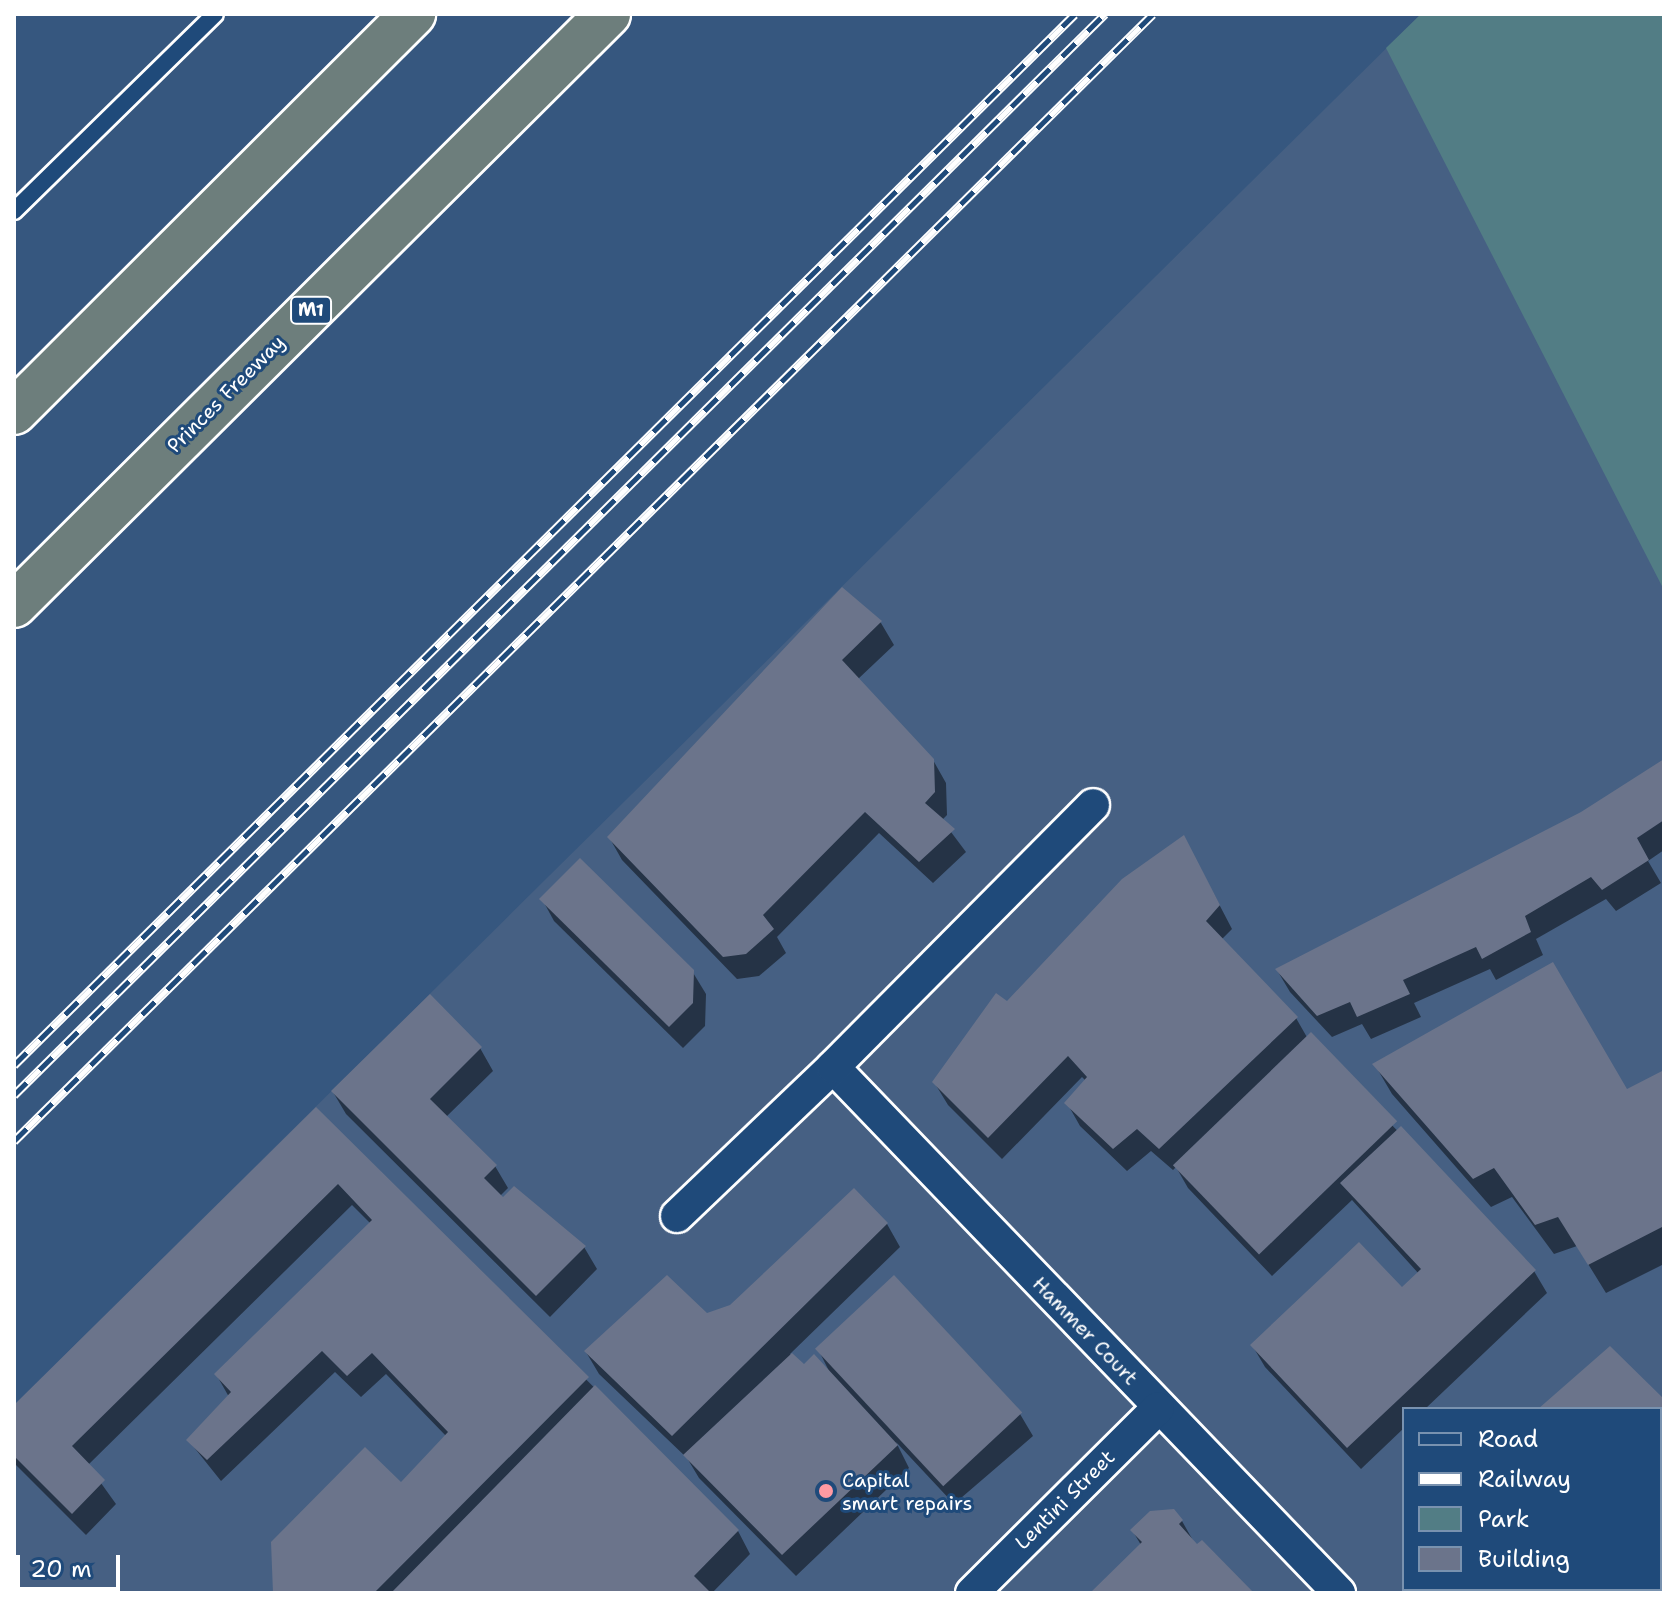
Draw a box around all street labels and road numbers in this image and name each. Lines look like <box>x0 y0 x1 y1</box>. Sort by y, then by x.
road number: M1 <box>289 296 333 324</box>
street label: Princes Freeway <box>162 330 290 458</box>
street label: Hammer Court <box>1027 1272 1143 1390</box>
street label: Lentini Street <box>1010 1445 1120 1555</box>

